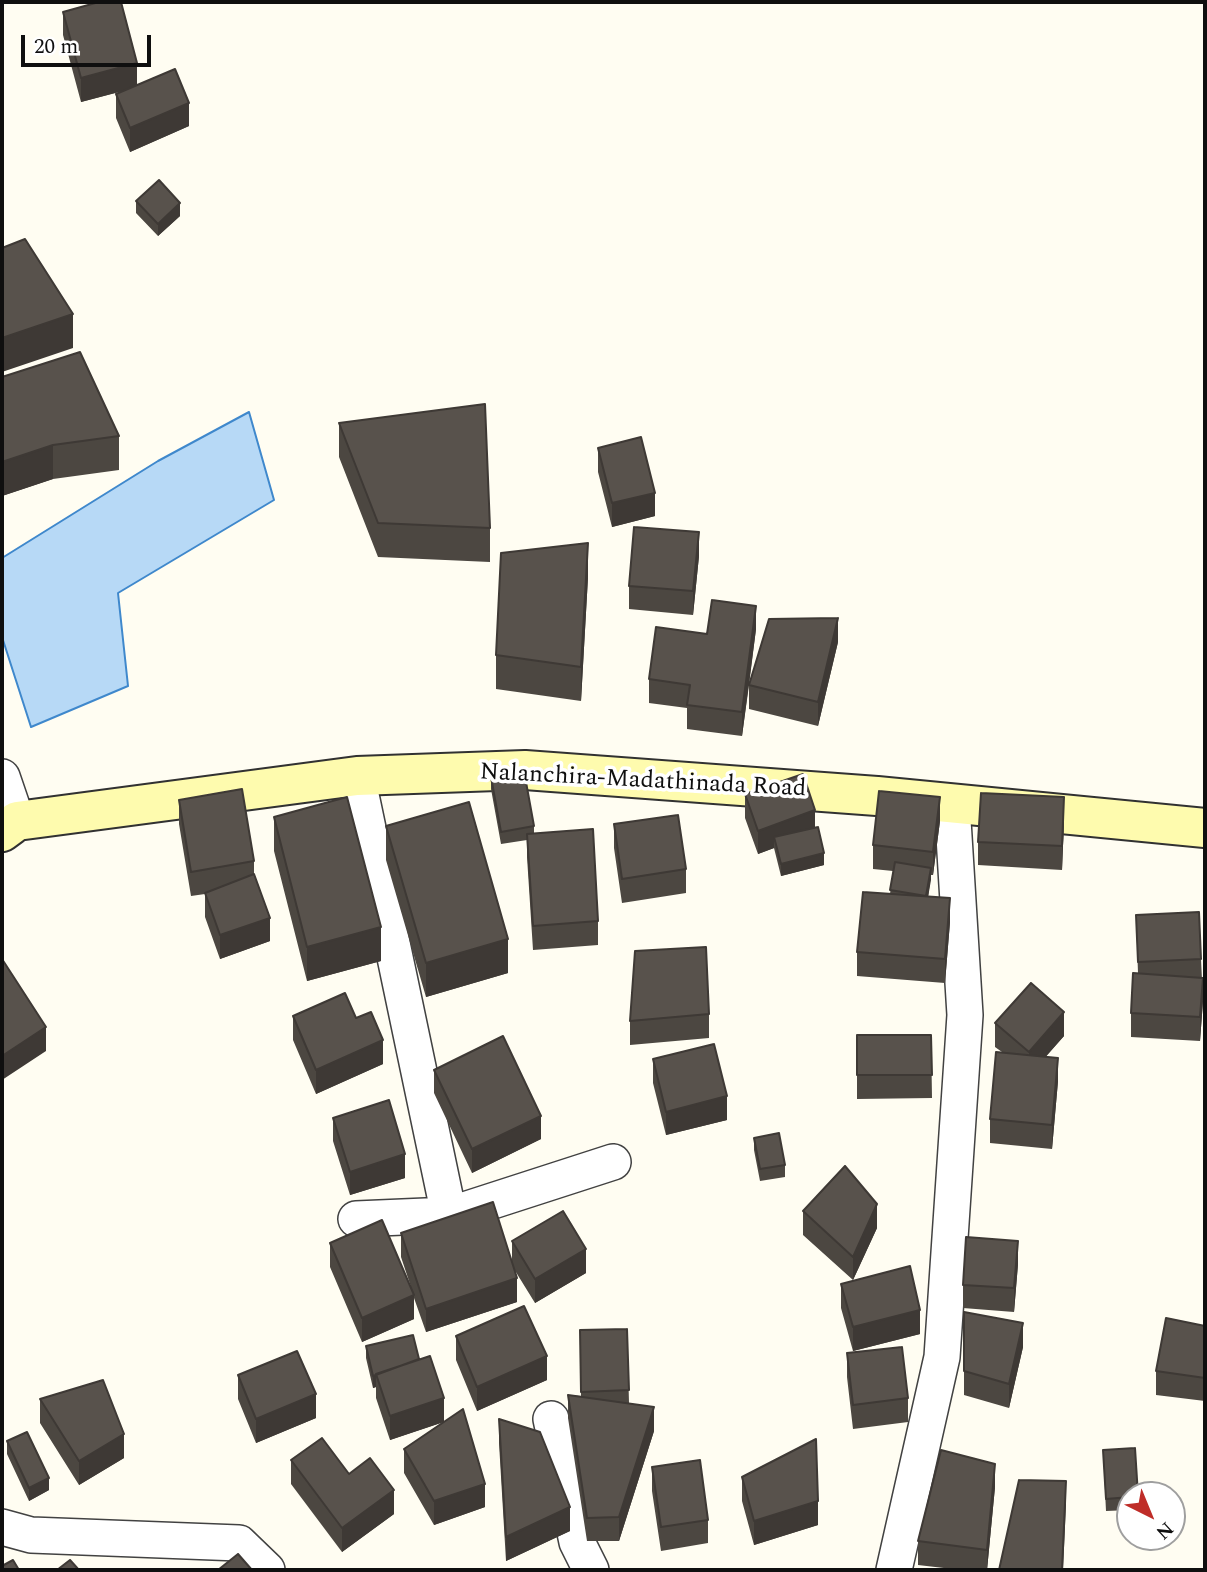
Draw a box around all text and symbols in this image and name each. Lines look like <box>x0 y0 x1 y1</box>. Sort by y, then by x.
scale bar <box>24 21 154 65</box>
text: 20 m <box>34 31 78 63</box>
street label: Nalanchira-Madathinada Road <box>479 759 807 805</box>
north arrow <box>1116 1481 1186 1551</box>
text: N <box>1149 1514 1180 1546</box>

